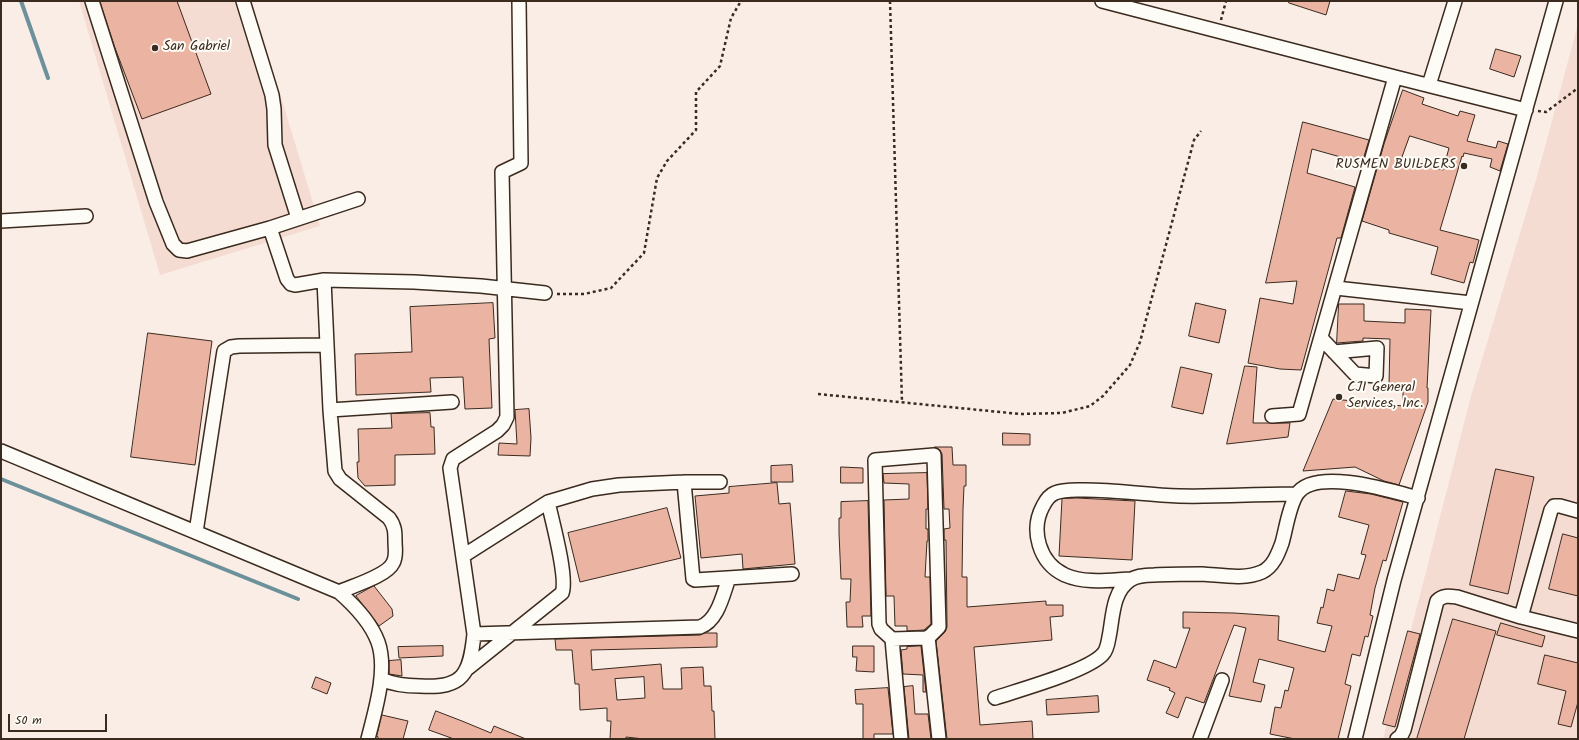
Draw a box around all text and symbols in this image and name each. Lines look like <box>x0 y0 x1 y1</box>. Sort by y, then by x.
place label: San Gabriel <box>163 40 230 56</box>
marker: San Gabriel <box>150 43 160 53</box>
place label: RUSMEN BUILDERS <box>1336 158 1456 174</box>
marker: RUSMEN BUILDERS <box>1459 161 1469 171</box>
place label: CJI General Services, Inc. <box>1347 381 1423 414</box>
marker: CJI General Services, Inc. <box>1334 392 1344 402</box>
scale bar <box>10 706 109 732</box>
text: 50 m <box>15 711 42 730</box>

